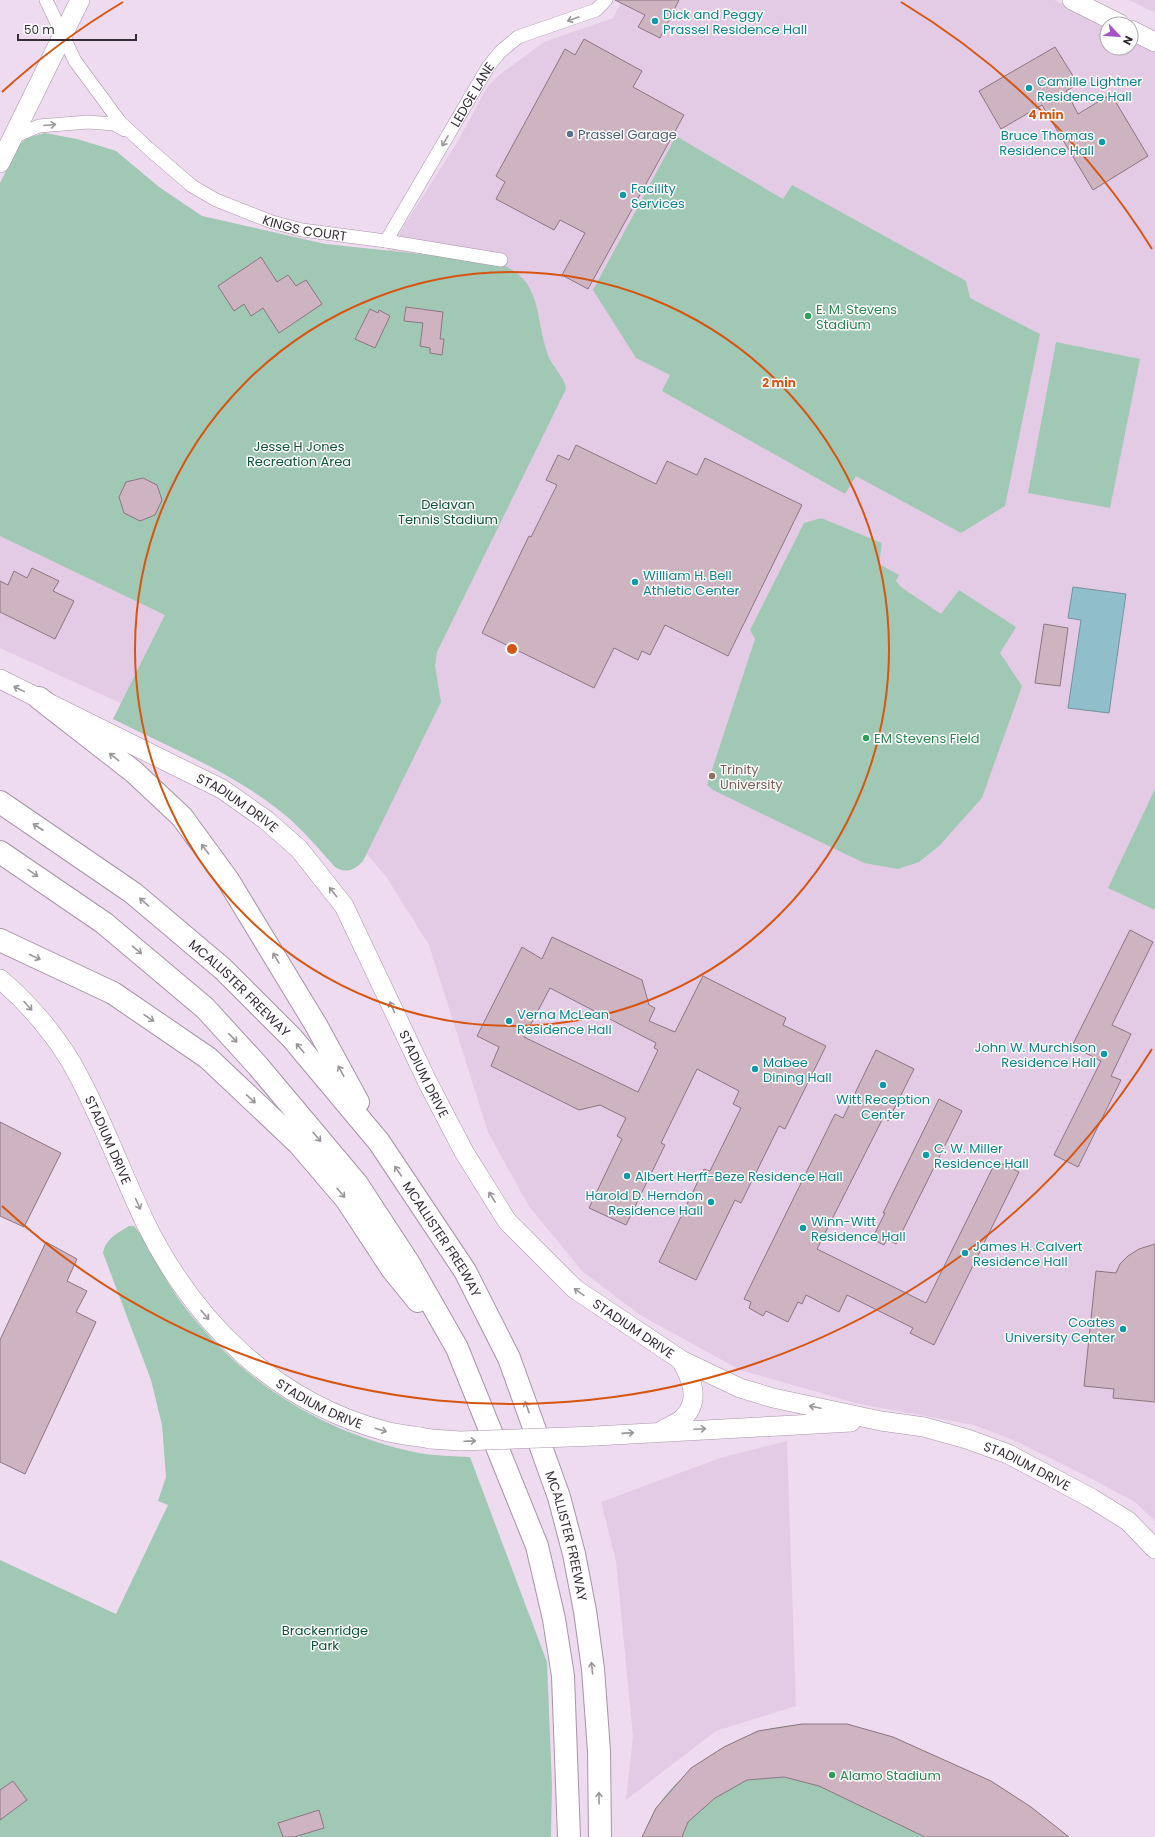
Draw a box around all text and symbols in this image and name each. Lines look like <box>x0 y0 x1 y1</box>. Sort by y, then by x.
place label: Dick and Peggy Prassel Residence Hall <box>663 5 807 39</box>
one-way arrow <box>567 15 579 23</box>
scale bar <box>18 16 136 42</box>
marker: Dick and Peggy Prassel Residence Hall <box>650 16 660 26</box>
north arrow <box>1099 16 1139 56</box>
text: 50 m <box>24 21 55 38</box>
text: N <box>1119 33 1137 48</box>
street label: LEDGE LANE <box>446 58 498 130</box>
place label: Camille Lightner Residence Hall <box>1037 72 1142 106</box>
marker: Camille Lightner Residence Hall <box>1024 83 1034 93</box>
text: 4 min <box>1028 106 1064 123</box>
one-way arrow <box>43 121 56 129</box>
place label: Prassel Garage <box>578 125 677 144</box>
place label: Bruce Thomas Residence Hall <box>999 126 1094 160</box>
marker: Prassel Garage <box>565 129 575 139</box>
one-way arrow <box>440 135 448 147</box>
marker: Bruce Thomas Residence Hall <box>1097 137 1107 147</box>
place label: Facility Services <box>631 179 685 213</box>
marker: Facility Services <box>618 190 628 200</box>
street label: KINGS COURT <box>260 210 348 246</box>
place label: E. M. Stevens Stadium <box>816 300 897 334</box>
marker: E. M. Stevens Stadium <box>803 311 813 321</box>
text: 2 min <box>762 374 796 391</box>
park label: Jesse H Jones Recreation Area <box>247 437 351 471</box>
park label: Delavan Tennis Stadium <box>398 495 498 529</box>
place label: William H. Bell Athletic Center <box>643 566 740 600</box>
marker: William H. Bell Athletic Center <box>630 577 640 587</box>
centre of rings <box>505 642 519 656</box>
one-way arrow <box>14 685 26 692</box>
place label: EM Stevens Field <box>874 729 979 748</box>
marker: EM Stevens Field <box>861 733 871 743</box>
one-way arrow <box>109 752 120 761</box>
place label: Trinity University <box>720 760 783 794</box>
street label: STADIUM DRIVE <box>193 769 282 837</box>
marker: Trinity University <box>707 771 717 781</box>
one-way arrow <box>32 823 43 831</box>
one-way arrow <box>201 844 209 855</box>
one-way arrow <box>27 869 38 877</box>
one-way arrow <box>328 887 337 898</box>
one-way arrow <box>139 897 149 906</box>
street label: MCALLISTER FREEWAY <box>184 935 295 1041</box>
one-way arrow <box>132 946 143 955</box>
one-way arrow <box>271 952 279 964</box>
one-way arrow <box>29 954 41 961</box>
one-way arrow <box>23 1001 32 1011</box>
one-way arrow <box>388 1002 396 1014</box>
place label: Verna McLean Residence Hall <box>517 1005 612 1039</box>
one-way arrow <box>144 1014 155 1022</box>
marker: Verna McLean Residence Hall <box>504 1016 514 1026</box>
street label: STADIUM DRIVE <box>394 1027 453 1121</box>
one-way arrow <box>228 1033 237 1043</box>
place label: John W. Murchison Residence Hall <box>975 1038 1096 1072</box>
one-way arrow <box>295 1042 304 1053</box>
marker: John W. Murchison Residence Hall <box>1099 1049 1109 1059</box>
place label: Mabee Dining Hall <box>763 1053 832 1087</box>
marker: Mabee Dining Hall <box>750 1064 760 1074</box>
one-way arrow <box>336 1065 344 1077</box>
marker: Witt Reception Center <box>878 1080 888 1090</box>
place label: Witt Reception Center <box>836 1090 930 1124</box>
street label: STADIUM DRIVE <box>80 1092 136 1187</box>
one-way arrow <box>246 1094 256 1103</box>
one-way arrow <box>313 1132 322 1142</box>
place label: C. W. Miller Residence Hall <box>934 1139 1029 1173</box>
marker: C. W. Miller Residence Hall <box>921 1150 931 1160</box>
one-way arrow <box>394 1165 402 1177</box>
place label: Albert Herff-Beze Residence Hall <box>635 1167 843 1186</box>
marker: Albert Herff-Beze Residence Hall <box>622 1171 632 1181</box>
street label: MCALLISTER FREEWAY <box>398 1178 486 1301</box>
place label: Harold D. Herndon Residence Hall <box>586 1186 703 1220</box>
one-way arrow <box>336 1187 345 1198</box>
one-way arrow <box>487 1191 495 1203</box>
marker: Harold D. Herndon Residence Hall <box>706 1197 716 1207</box>
one-way arrow <box>134 1198 142 1210</box>
place label: Winn-Witt Residence Hall <box>811 1212 906 1246</box>
marker: Winn-Witt Residence Hall <box>798 1223 808 1233</box>
place label: James H. Calvert Residence Hall <box>973 1237 1083 1271</box>
marker: James H. Calvert Residence Hall <box>960 1248 970 1258</box>
one-way arrow <box>574 1288 585 1296</box>
street label: STADIUM DRIVE <box>589 1294 678 1363</box>
one-way arrow <box>200 1310 209 1320</box>
place label: Coates University Center <box>1005 1313 1115 1347</box>
marker: Coates University Center <box>1118 1324 1128 1334</box>
street label: STADIUM DRIVE <box>272 1374 365 1434</box>
one-way arrow <box>523 1401 530 1414</box>
one-way arrow <box>809 1403 822 1411</box>
one-way arrow <box>693 1425 706 1432</box>
one-way arrow <box>375 1427 388 1434</box>
one-way arrow <box>621 1430 634 1437</box>
one-way arrow <box>463 1437 476 1445</box>
street label: STADIUM DRIVE <box>981 1437 1074 1495</box>
street label: MCALLISTER FREEWAY <box>540 1468 592 1603</box>
park label: Brackenridge Park <box>282 1621 368 1655</box>
one-way arrow <box>589 1662 596 1675</box>
place label: Alamo Stadium <box>840 1766 941 1785</box>
marker: Alamo Stadium <box>827 1770 837 1780</box>
one-way arrow <box>595 1792 603 1805</box>

